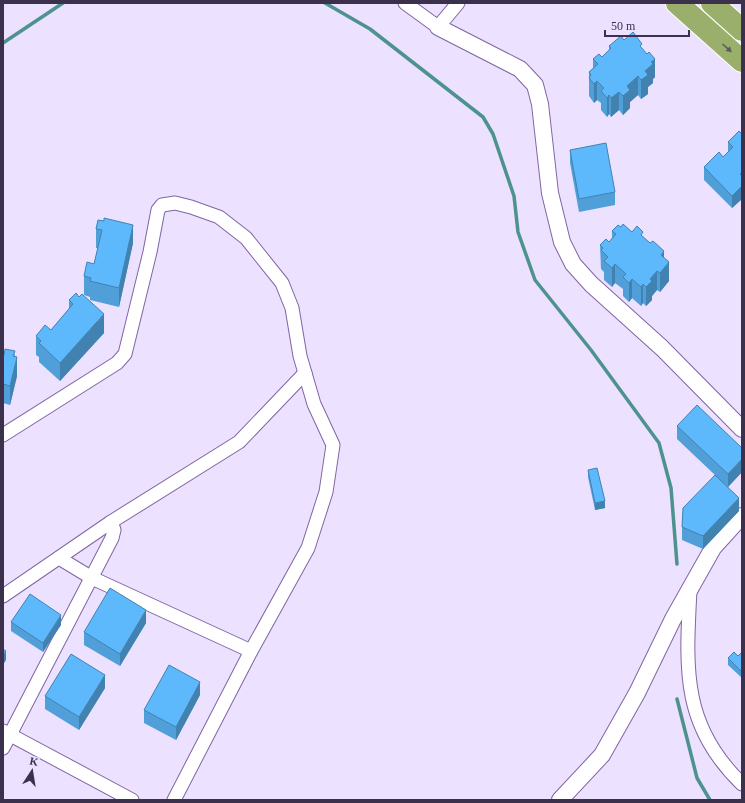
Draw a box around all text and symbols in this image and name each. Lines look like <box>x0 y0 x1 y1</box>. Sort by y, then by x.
scale bar <box>605 12 689 38</box>
text: 50 m <box>611 19 636 33</box>
one-way arrow <box>722 43 732 53</box>
north arrow <box>12 751 52 791</box>
text: K <box>29 754 40 768</box>

